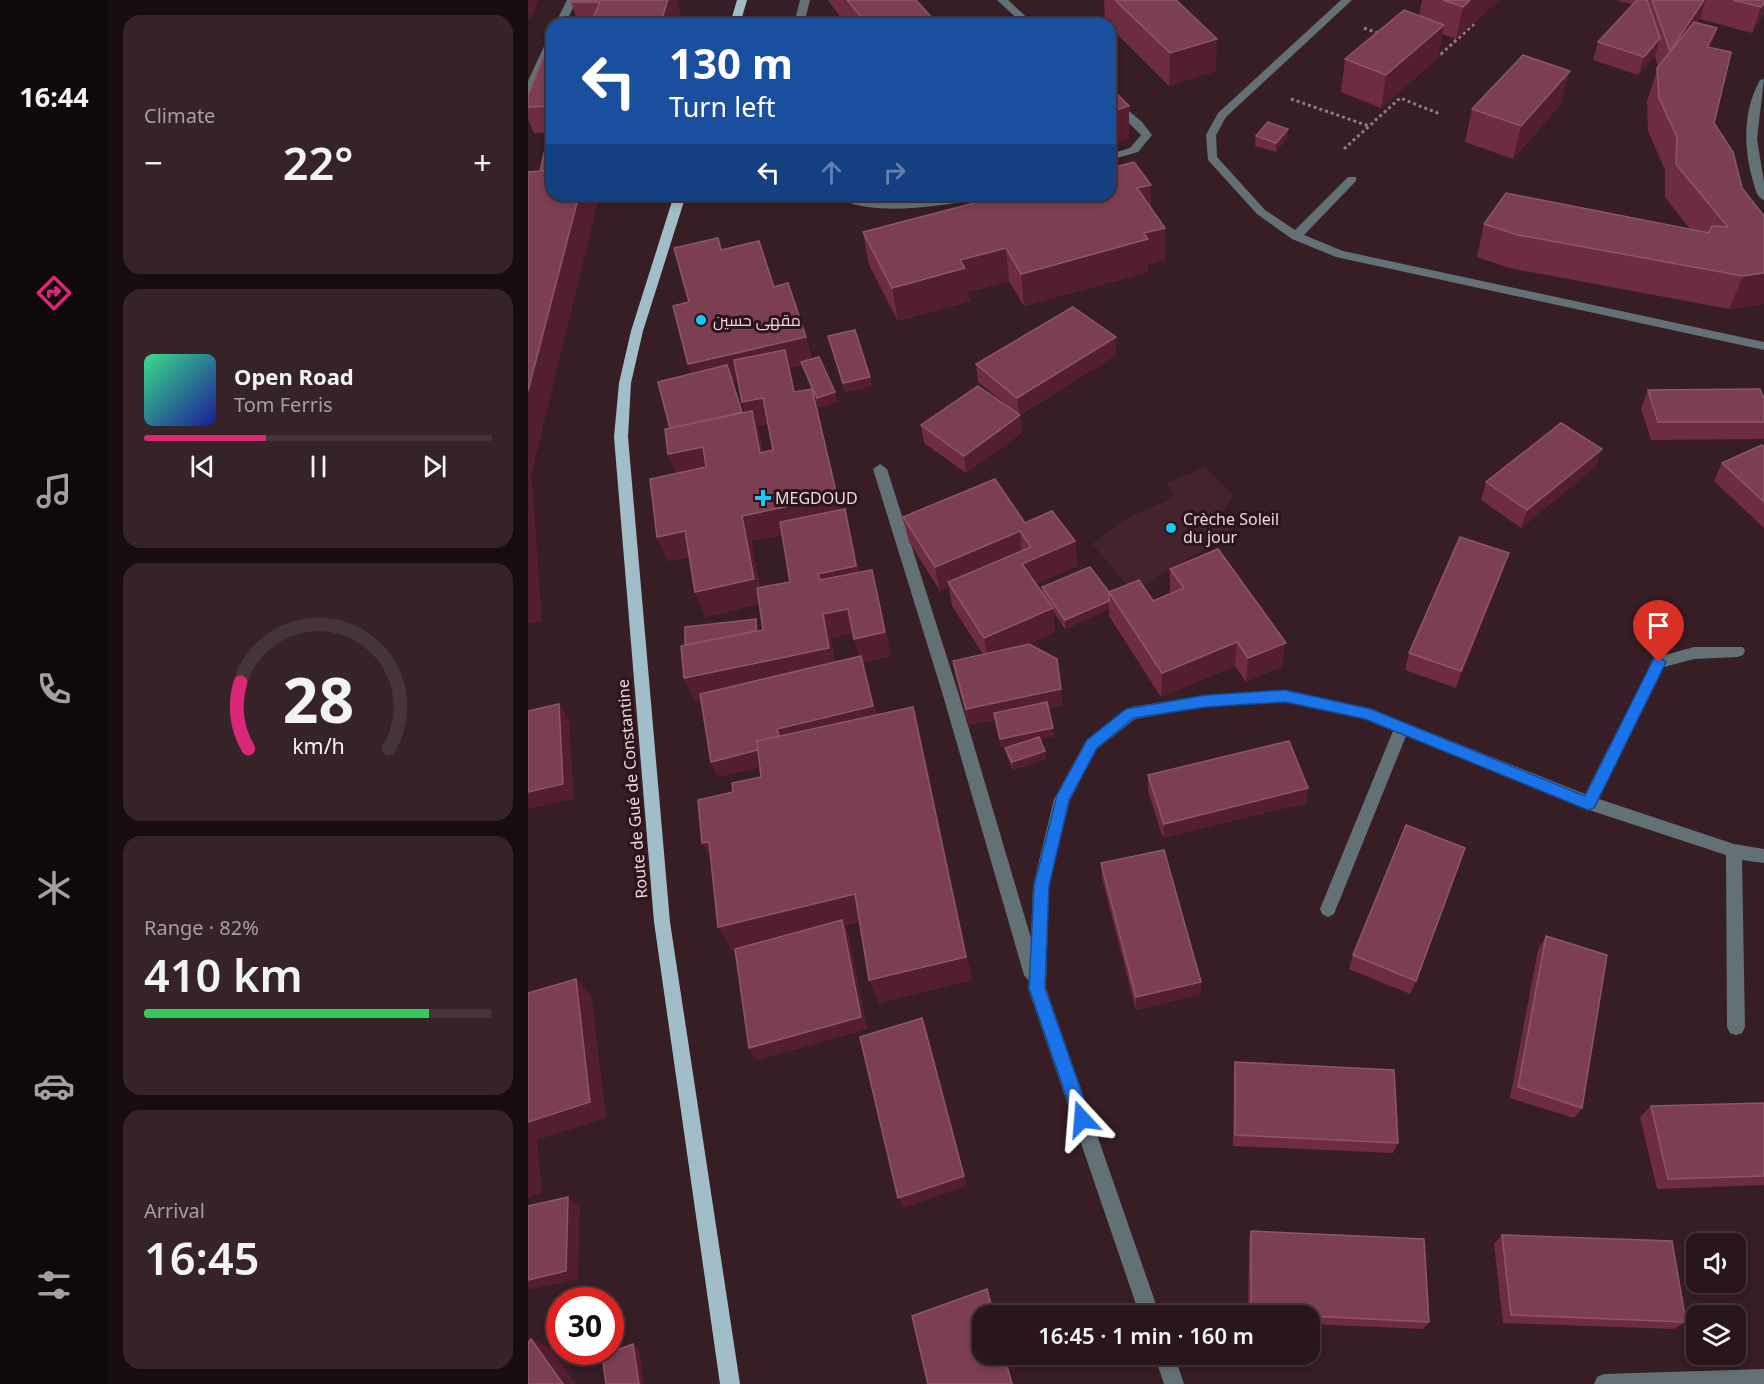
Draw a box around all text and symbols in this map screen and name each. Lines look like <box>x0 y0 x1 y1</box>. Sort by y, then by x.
text: 130 m <box>669 34 793 91</box>
icon: left <box>570 42 648 120</box>
text: 16:44 <box>19 78 89 115</box>
text: Turn left <box>669 88 775 125</box>
text: Climate <box>144 102 215 129</box>
text: 22° <box>283 132 353 193</box>
text: − <box>144 140 163 185</box>
text: + <box>473 140 492 185</box>
icon: left <box>752 156 785 189</box>
icon: ahead <box>815 156 848 189</box>
icon: right <box>878 156 911 189</box>
icon: directions <box>33 272 75 314</box>
place label: مقهى حسين <box>713 309 801 331</box>
marker: مقهى حسين <box>694 313 708 327</box>
text: Open Road <box>234 361 354 391</box>
text: Tom Ferris <box>234 391 333 418</box>
icon: previous <box>186 450 219 483</box>
icon: pause <box>302 450 335 483</box>
icon: next <box>418 450 451 483</box>
icon: music <box>33 470 75 512</box>
place label: MEGDOUD <box>775 487 858 509</box>
marker: MEGDOUD <box>756 491 770 505</box>
place label: Crèche Soleil du jour <box>1183 508 1279 548</box>
marker: Crèche Soleil du jour <box>1164 521 1178 535</box>
pin <box>1633 600 1684 662</box>
icon: arrive <box>1642 609 1675 642</box>
text: 28 <box>282 656 354 741</box>
icon: phone <box>33 668 75 710</box>
street label: Route de Gué de Constantine <box>611 678 653 900</box>
text: km/h <box>292 731 344 760</box>
icon: climate <box>33 867 75 909</box>
text: Range · 82% <box>144 914 259 941</box>
text: 410 km <box>144 944 303 1005</box>
icon: car <box>33 1065 75 1107</box>
position arrow <box>1050 1087 1114 1151</box>
text: Arrival <box>144 1197 205 1224</box>
text: 16:45 <box>144 1227 259 1288</box>
map controls <box>1686 1233 1746 1365</box>
button: sound <box>1686 1233 1746 1293</box>
icon: filters <box>33 1264 75 1306</box>
speed limit sign: 30 <box>546 1287 624 1365</box>
button: layers <box>1686 1305 1746 1365</box>
text: 16:45 · 1 min · 160 m <box>1038 1320 1254 1350</box>

